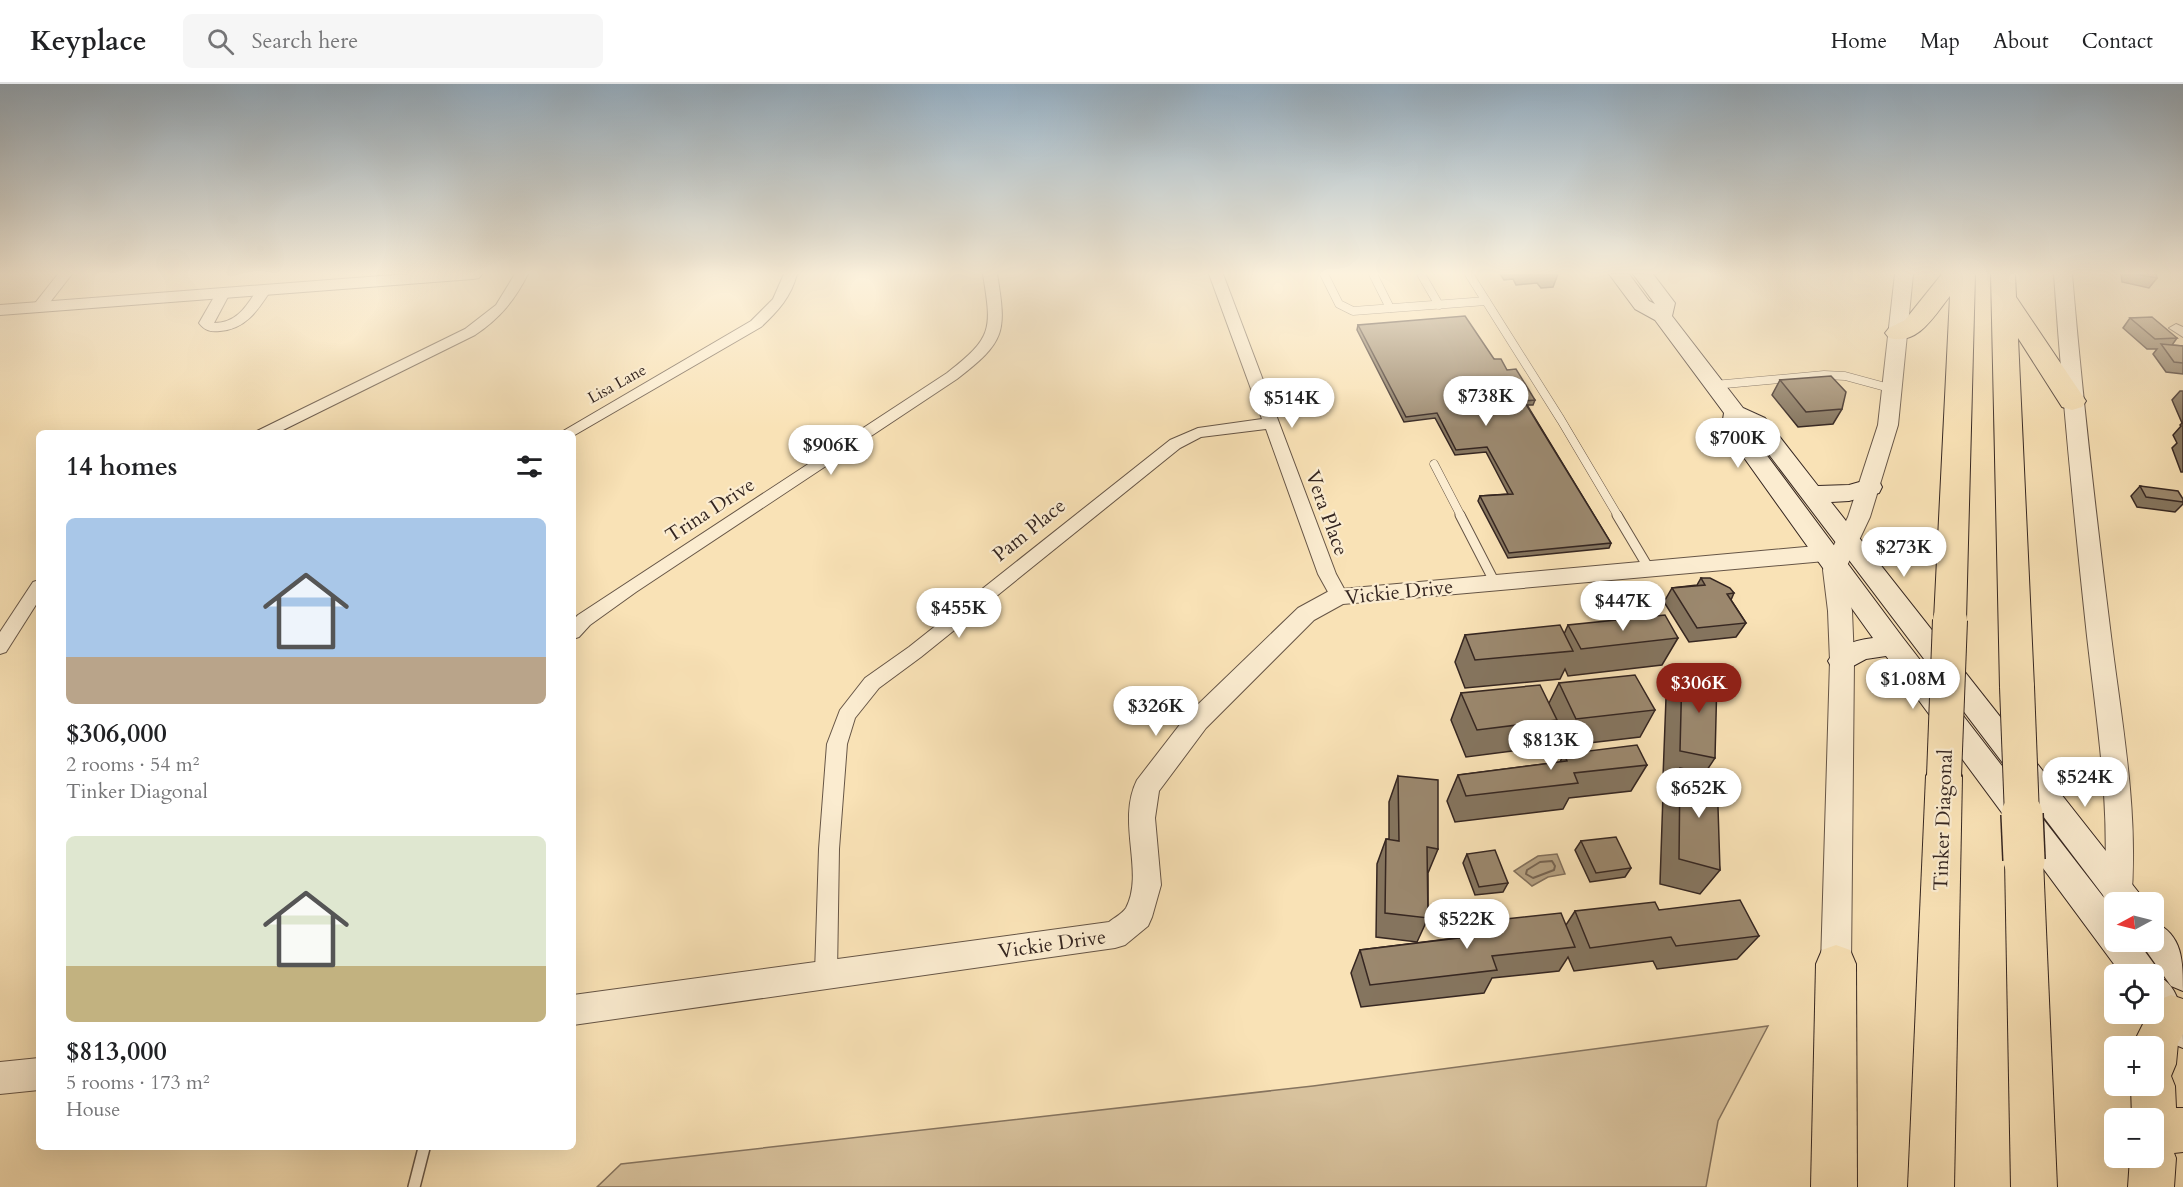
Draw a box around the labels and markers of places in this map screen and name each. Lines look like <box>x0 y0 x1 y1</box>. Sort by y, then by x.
pin: $738K <box>1444 376 1528 427</box>
pin: $514K <box>1250 378 1334 429</box>
pin: $700K <box>1696 418 1780 469</box>
pin: $906K <box>789 425 873 476</box>
pin: $273K <box>1862 527 1946 578</box>
pin: $447K <box>1581 581 1665 632</box>
pin: $455K <box>917 588 1001 639</box>
pin: $1.08M <box>1864 659 1962 710</box>
pin: $306K <box>1657 663 1741 714</box>
pin: $326K <box>1114 686 1198 737</box>
pin: $813K <box>1509 720 1593 771</box>
pin: $524K <box>2043 757 2127 808</box>
pin: $652K <box>1657 768 1741 819</box>
pin: $522K <box>1425 899 1509 950</box>

